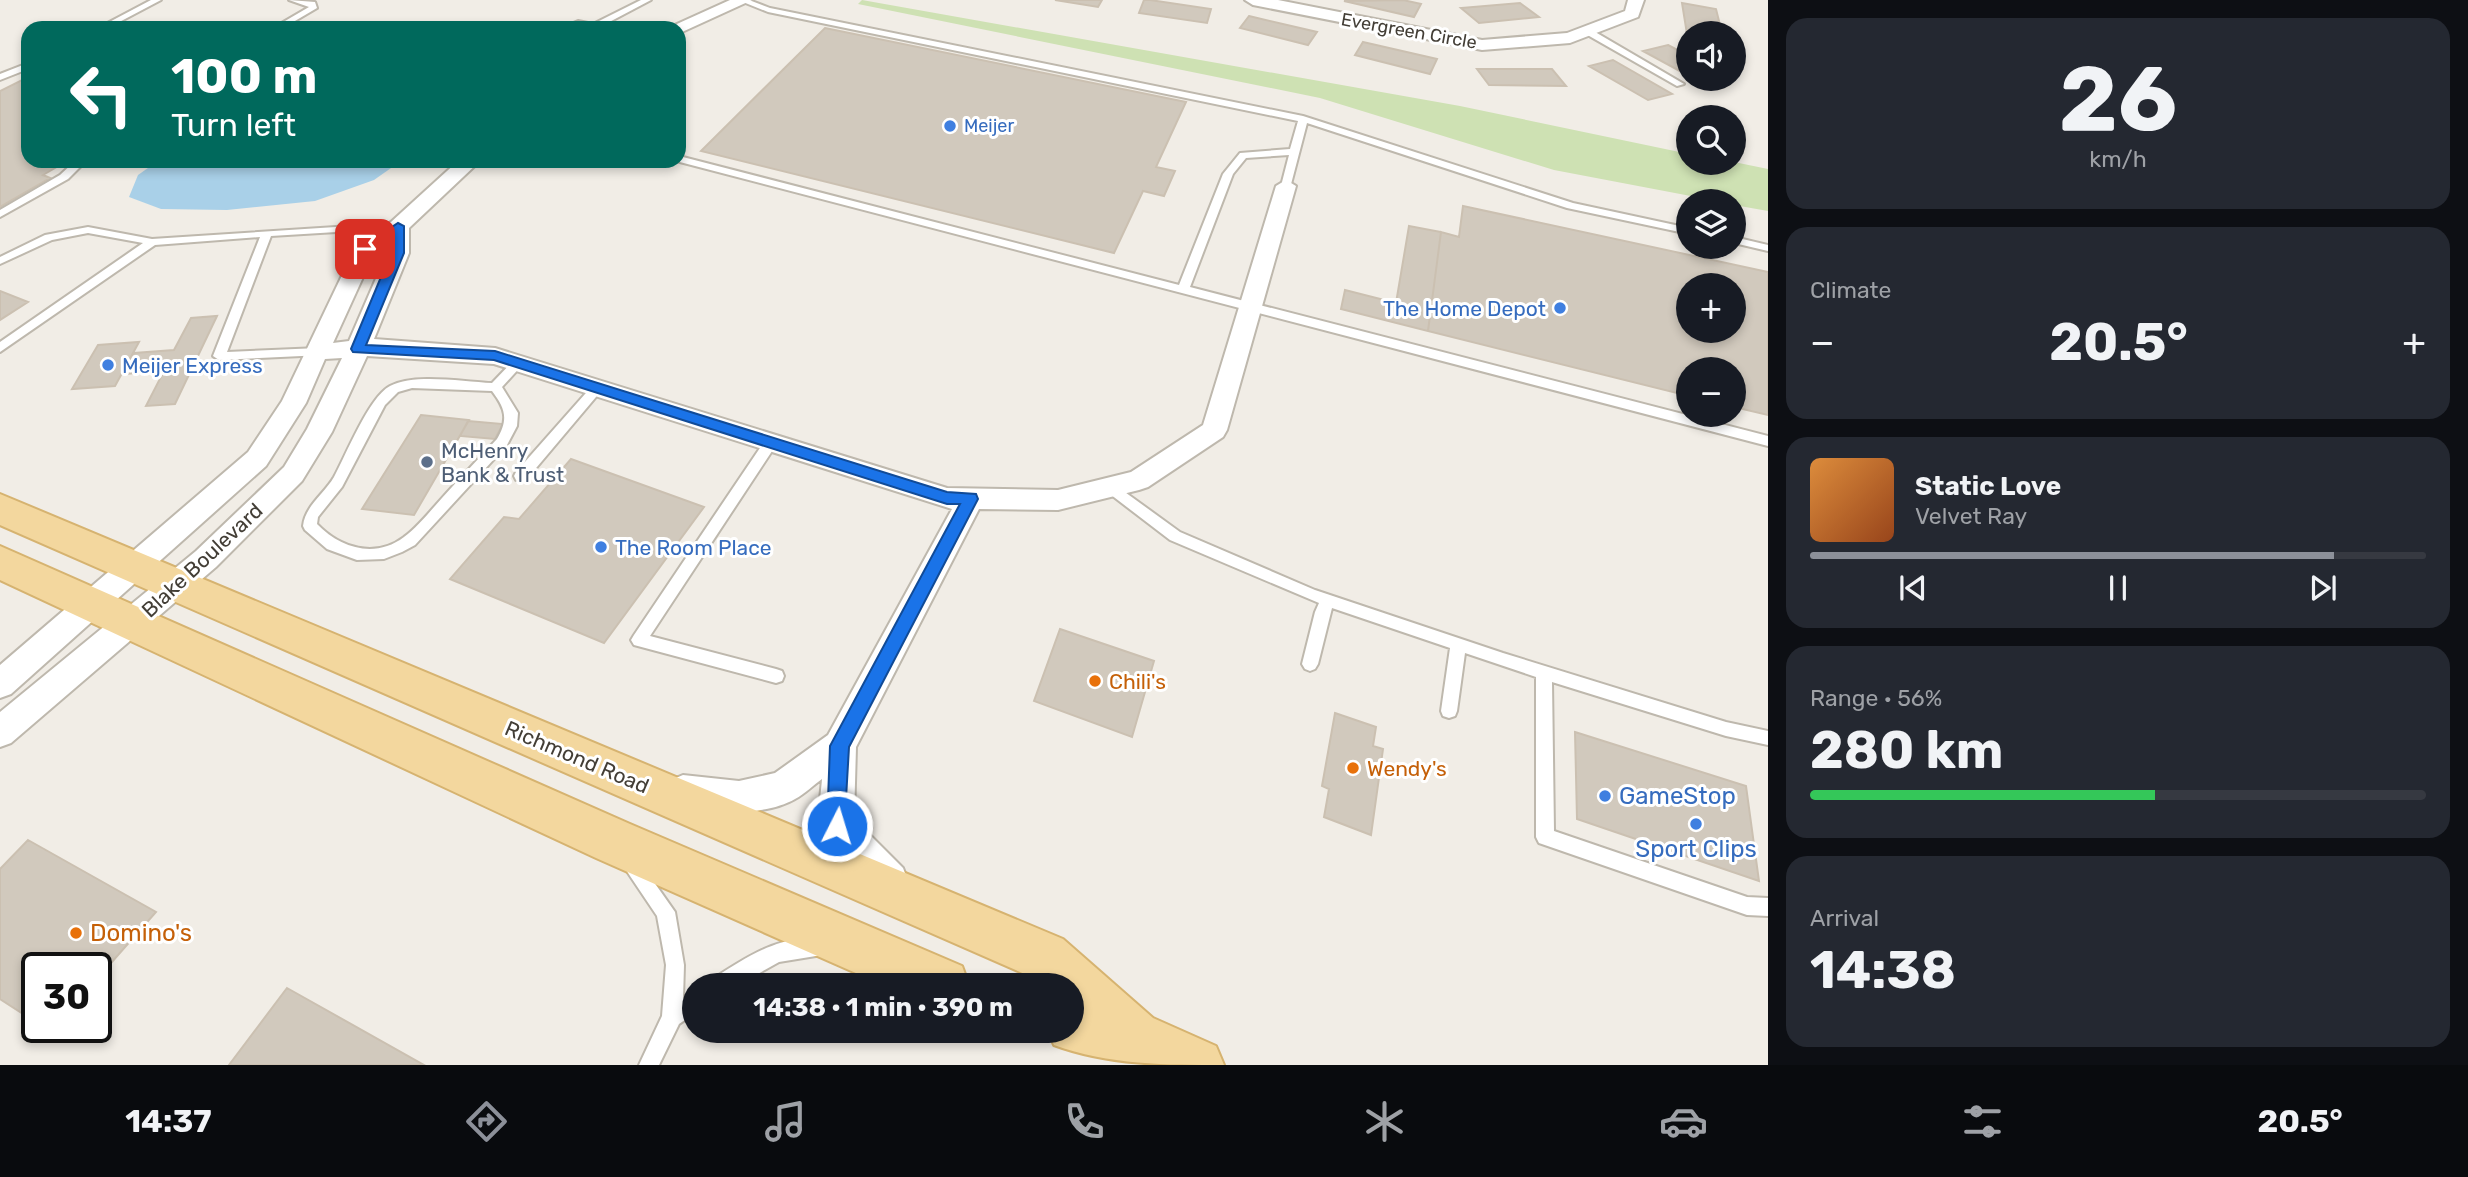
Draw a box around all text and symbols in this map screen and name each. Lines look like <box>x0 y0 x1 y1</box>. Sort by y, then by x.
street label: Evergreen Circle <box>1339 8 1479 54</box>
map controls <box>1676 21 1746 427</box>
button: sound <box>1676 21 1746 91</box>
text: 26 <box>2059 45 2177 153</box>
text: 100 m <box>171 47 317 105</box>
icon: left <box>56 49 147 140</box>
button: search <box>1676 105 1746 175</box>
text: Turn left <box>171 106 296 144</box>
place label: Meijer <box>964 115 1014 137</box>
marker: Meijer <box>942 118 958 134</box>
text: km/h <box>2089 145 2147 173</box>
button: layers <box>1676 189 1746 259</box>
pin <box>335 219 395 279</box>
icon: arrive <box>346 230 384 268</box>
button: + <box>1676 273 1746 343</box>
text: Climate <box>1810 276 1891 304</box>
place label: The Home Depot <box>1383 296 1546 321</box>
marker: The Home Depot <box>1552 300 1568 316</box>
text: 20.5° <box>2049 311 2188 373</box>
text: − <box>1810 319 1835 365</box>
text: + <box>2402 319 2426 365</box>
place label: Meijer Express <box>122 353 263 378</box>
marker: Meijer Express <box>100 357 116 373</box>
button: − <box>1676 357 1746 427</box>
place label: McHenry Bank & Trust <box>441 438 564 487</box>
marker: McHenry Bank & Trust <box>419 454 435 470</box>
text: Static Love <box>1915 471 2061 502</box>
street label: Blake Boulevard <box>136 498 268 622</box>
text: Velvet Ray <box>1915 502 2027 530</box>
place label: The Room Place <box>615 535 772 560</box>
marker: The Room Place <box>593 539 609 555</box>
icon: previous <box>1894 569 1932 607</box>
icon: pause <box>2099 569 2137 607</box>
icon: next <box>2304 569 2342 607</box>
place label: Chili's <box>1109 669 1166 694</box>
marker: Chili's <box>1087 673 1103 689</box>
text: Range · 56% <box>1810 684 1942 712</box>
street label: Richmond Road <box>501 715 653 799</box>
text: 280 km <box>1810 719 2004 781</box>
place label: Wendy's <box>1367 756 1447 781</box>
marker: Wendy's <box>1345 760 1361 776</box>
place label: GameStop <box>1619 782 1736 810</box>
marker: GameStop <box>1597 788 1613 804</box>
position arrow <box>800 789 874 863</box>
marker: Sport Clips <box>1688 816 1704 832</box>
place label: Sport Clips <box>1635 835 1757 863</box>
text: Arrival <box>1810 904 1879 932</box>
place label: Domino's <box>90 919 192 947</box>
marker: Domino's <box>68 925 84 941</box>
text: 14:38 <box>1810 939 1956 1001</box>
speed limit sign: 30 <box>21 952 112 1043</box>
text: 14:38 · 1 min · 390 m <box>753 992 1013 1023</box>
icon: directions <box>462 1097 511 1146</box>
icon: music <box>761 1097 810 1146</box>
icon: phone <box>1060 1097 1109 1146</box>
icon: climate <box>1360 1097 1409 1146</box>
icon: car <box>1659 1097 1708 1146</box>
icon: filters <box>1958 1097 2007 1146</box>
text: 14:37 <box>125 1102 212 1140</box>
text: 20.5° <box>2258 1102 2343 1140</box>

